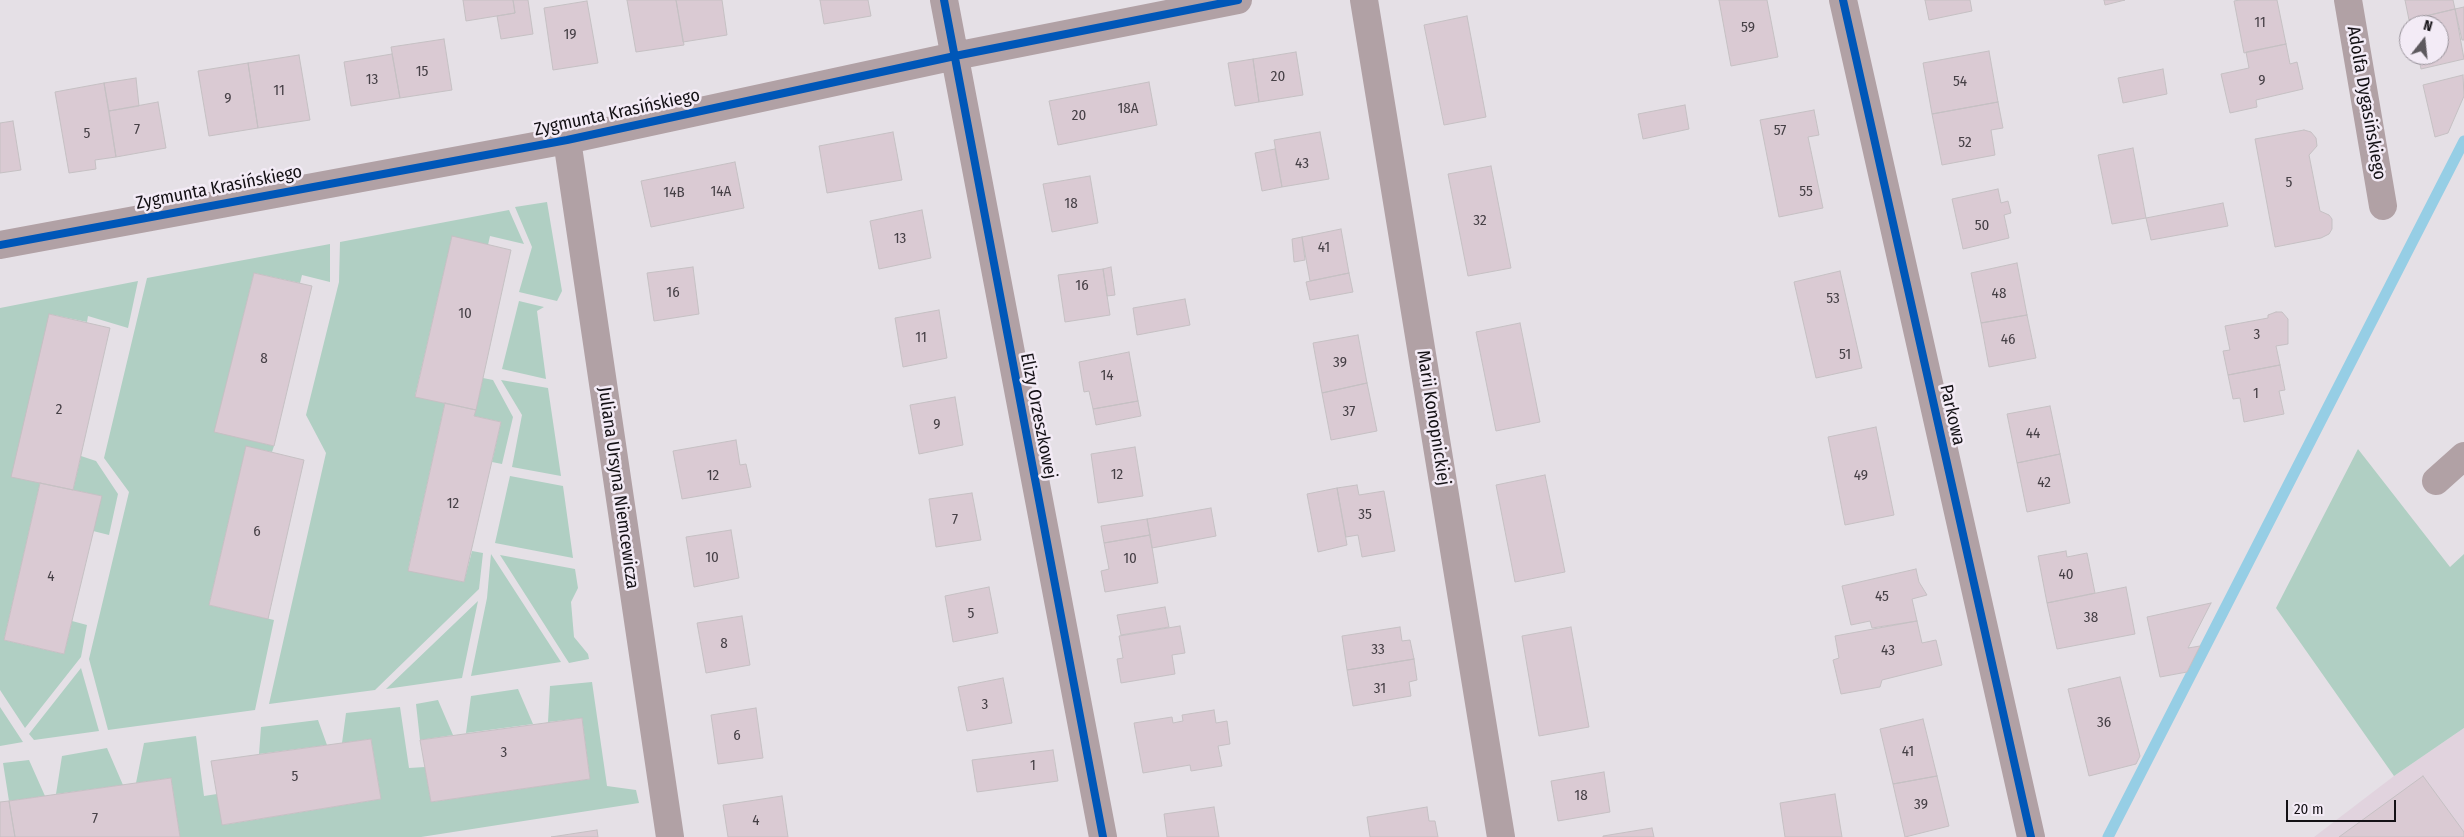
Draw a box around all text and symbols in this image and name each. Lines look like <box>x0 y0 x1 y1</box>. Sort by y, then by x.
house number: 11 <box>2254 14 2266 32</box>
north arrow <box>2399 15 2449 65</box>
text: N <box>2422 17 2434 35</box>
house number: 59 <box>1741 19 1755 37</box>
street label: Adolfa Dygasińskiego <box>2342 24 2390 182</box>
house number: 19 <box>563 26 577 44</box>
house number: 15 <box>416 63 428 81</box>
house number: 20 <box>1271 68 1285 86</box>
house number: 13 <box>366 71 378 89</box>
house number: 9 <box>2258 72 2266 90</box>
house number: 54 <box>1953 73 1967 91</box>
house number: 11 <box>273 82 285 100</box>
street label: Zygmunta Krasińskiego <box>532 85 702 141</box>
house number: 9 <box>224 90 232 108</box>
house number: 18A <box>1117 100 1139 118</box>
house number: 20 <box>1072 107 1086 125</box>
house number: 7 <box>134 121 140 139</box>
house number: 57 <box>1774 122 1786 140</box>
house number: 5 <box>84 125 90 143</box>
house number: 52 <box>1958 134 1972 152</box>
house number: 43 <box>1295 155 1309 173</box>
street label: Zygmunta Krasińskiego <box>134 161 304 215</box>
house number: 5 <box>2286 174 2292 192</box>
house number: 14A <box>711 183 731 201</box>
house number: 55 <box>1799 183 1813 201</box>
house number: 14B <box>663 184 685 202</box>
house number: 18 <box>1064 195 1078 213</box>
house number: 32 <box>1473 212 1487 230</box>
house number: 50 <box>1975 217 1989 235</box>
house number: 13 <box>894 230 906 248</box>
house number: 41 <box>1318 239 1330 257</box>
house number: 16 <box>1075 277 1089 295</box>
house number: 16 <box>666 284 680 302</box>
house number: 48 <box>1992 285 2006 303</box>
house number: 53 <box>1826 290 1840 308</box>
house number: 10 <box>458 305 472 323</box>
house number: 3 <box>2254 326 2260 344</box>
house number: 11 <box>915 329 927 347</box>
house number: 46 <box>2001 331 2015 349</box>
house number: 51 <box>1839 346 1851 364</box>
street label: Marii Konopnickiej <box>1412 349 1454 487</box>
house number: 8 <box>260 350 268 368</box>
street label: Elizy Orzeszkowej <box>1015 351 1061 481</box>
house number: 39 <box>1333 354 1347 372</box>
house number: 14 <box>1100 367 1114 385</box>
street label: Parkowa <box>1935 383 1969 447</box>
house number: 1 <box>2253 385 2259 403</box>
street label: Juliana Ursyna Niemcewicza <box>593 386 643 590</box>
house number: 2 <box>56 401 62 419</box>
house number: 37 <box>1343 403 1355 421</box>
house number: 9 <box>933 416 941 434</box>
house number: 44 <box>2026 425 2040 443</box>
house number: 12 <box>1111 466 1123 484</box>
house number: 12 <box>707 467 719 485</box>
house number: 49 <box>1854 467 1868 485</box>
house number: 42 <box>2037 474 2051 492</box>
house number: 12 <box>447 495 459 513</box>
house number: 35 <box>1358 506 1372 524</box>
house number: 7 <box>952 511 958 529</box>
house number: 6 <box>253 523 261 541</box>
house number: 10 <box>705 549 719 567</box>
house number: 10 <box>1123 550 1137 568</box>
house number: 40 <box>2058 566 2074 584</box>
house number: 4 <box>47 568 55 586</box>
house number: 45 <box>1875 588 1889 606</box>
house number: 5 <box>968 605 974 623</box>
house number: 38 <box>2084 609 2098 627</box>
house number: 8 <box>720 635 728 653</box>
house number: 33 <box>1371 641 1385 659</box>
house number: 43 <box>1881 642 1895 660</box>
house number: 31 <box>1374 680 1386 698</box>
house number: 3 <box>982 696 988 714</box>
house number: 36 <box>2097 714 2111 732</box>
house number: 6 <box>733 727 741 745</box>
house number: 41 <box>1902 743 1914 761</box>
house number: 3 <box>501 744 507 762</box>
house number: 1 <box>1030 757 1036 775</box>
house number: 5 <box>292 768 298 786</box>
house number: 18 <box>1574 787 1588 805</box>
scale bar <box>2289 790 2399 822</box>
house number: 39 <box>1914 796 1928 814</box>
text: 20 m <box>2294 800 2324 818</box>
house number: 7 <box>92 810 98 828</box>
house number: 4 <box>752 812 760 830</box>

